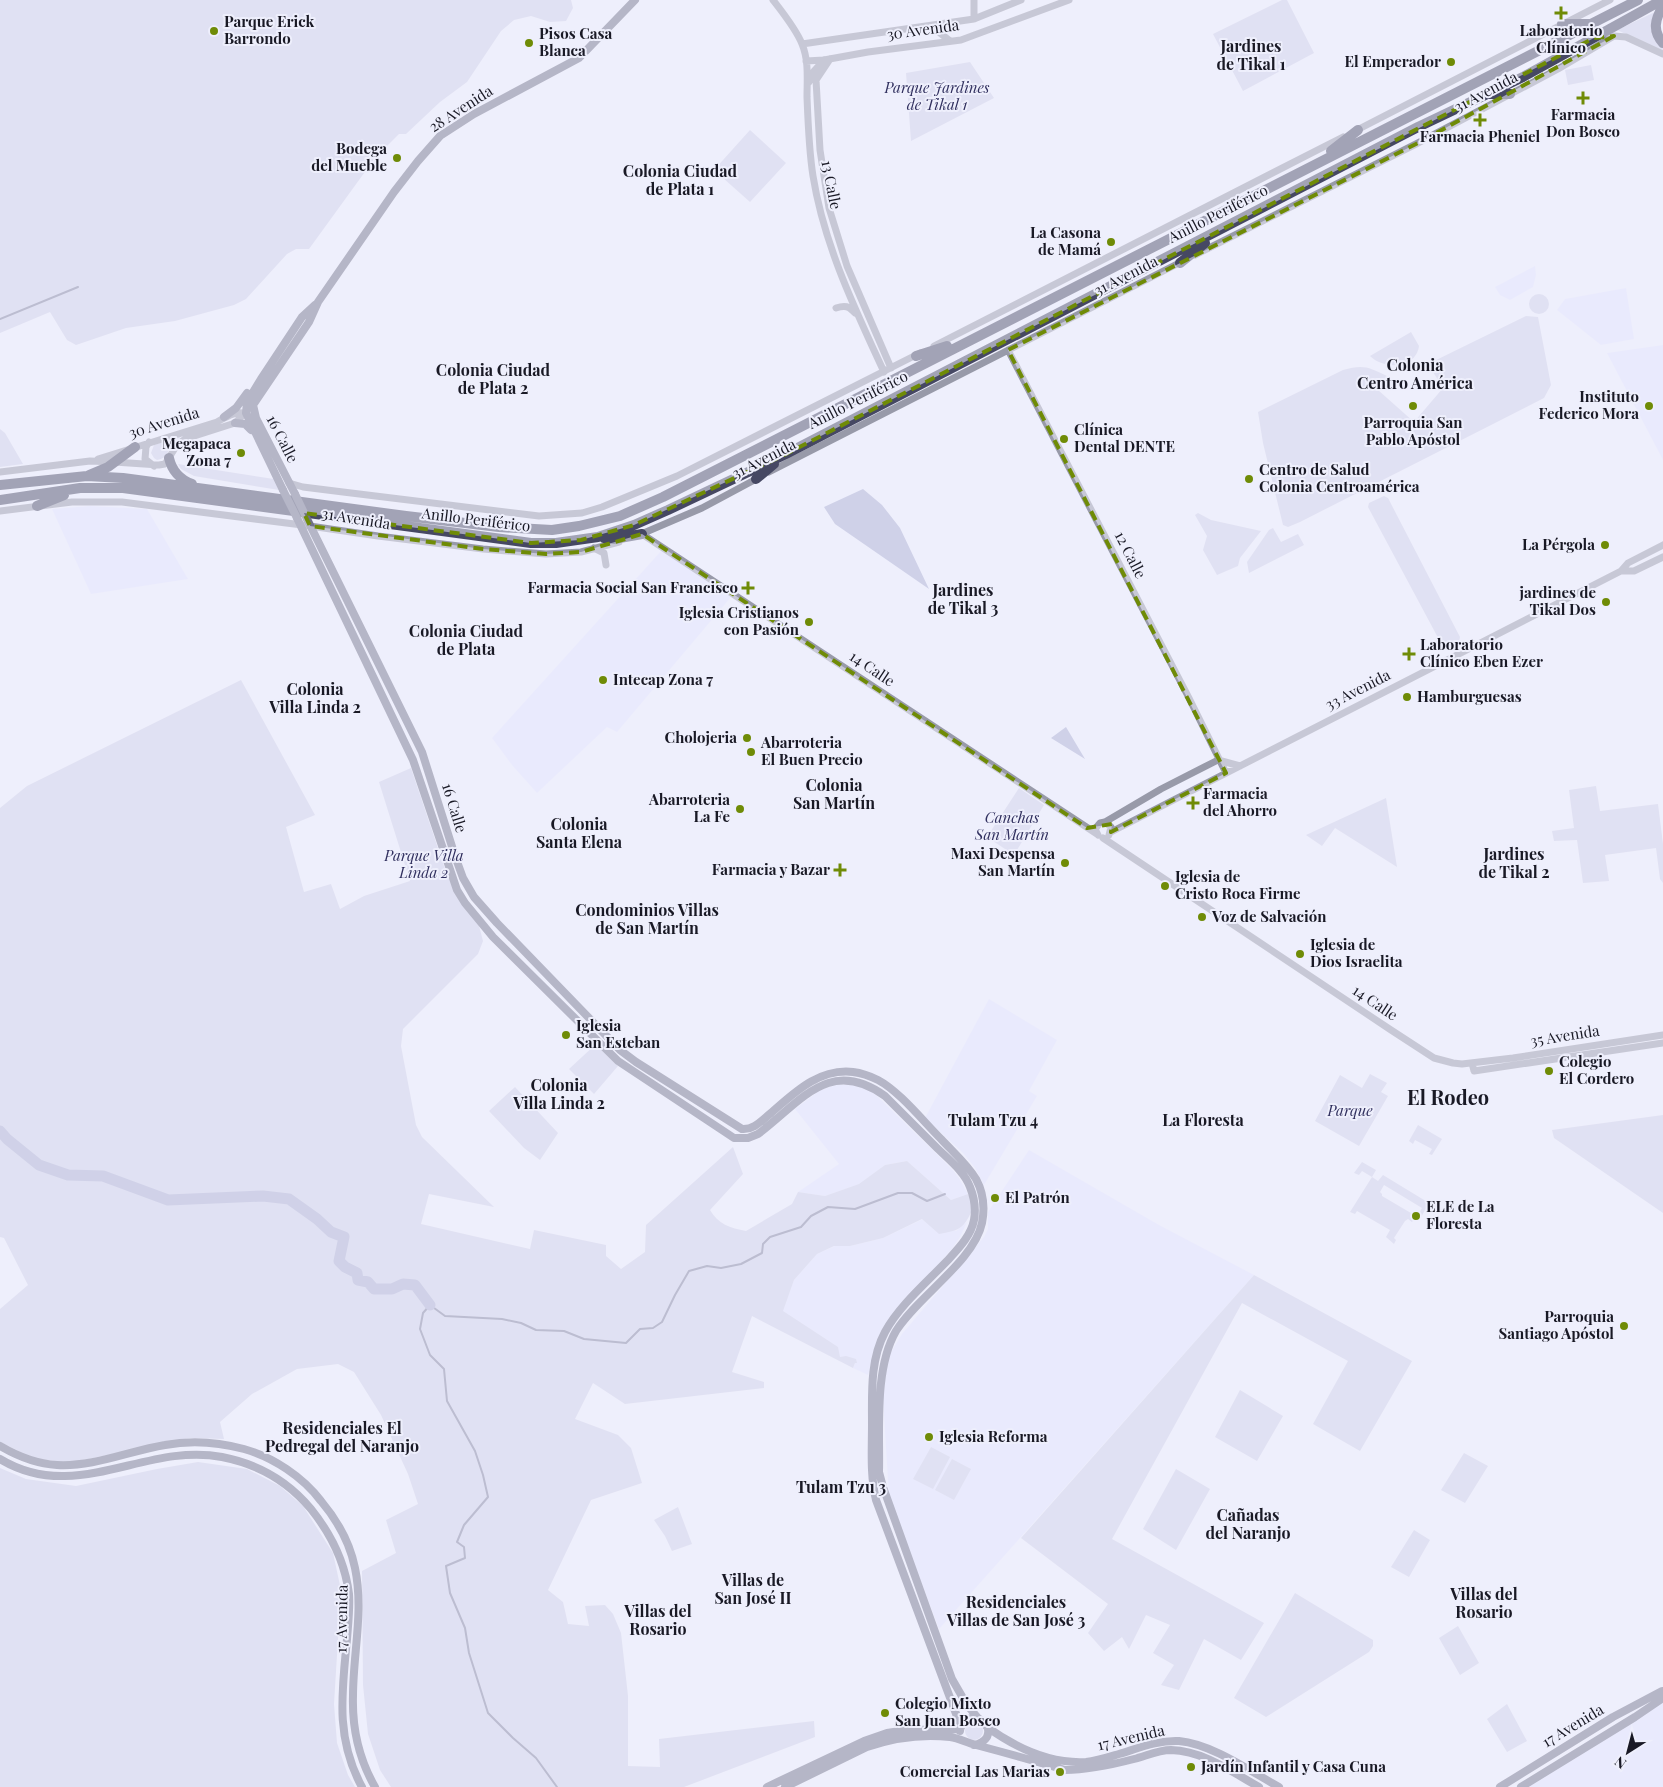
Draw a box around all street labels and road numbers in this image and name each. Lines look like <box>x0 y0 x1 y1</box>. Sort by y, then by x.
street label: 30 Avenida <box>885 14 961 44</box>
street label: 31 Avenida <box>1450 66 1521 116</box>
street label: 28 Avenida <box>425 80 497 136</box>
street label: 13 Calle <box>817 159 847 211</box>
street label: Anillo Periférico <box>1163 179 1271 247</box>
street label: 31 Avenida <box>1090 250 1161 300</box>
street label: Anillo Periférico <box>803 365 911 433</box>
street label: 30 Avenida <box>126 402 202 442</box>
street label: 16 Calle <box>262 411 303 466</box>
street label: 31 Avenida <box>728 433 799 483</box>
street label: Anillo Periférico <box>420 502 532 536</box>
street label: 31 Avenida <box>320 503 392 533</box>
street label: 12 Calle <box>1111 528 1151 581</box>
street label: 14 Calle <box>846 646 899 691</box>
street label: 33 Avenida <box>1322 664 1394 714</box>
street label: 16 Calle <box>438 780 472 835</box>
street label: 14 Calle <box>1349 980 1402 1025</box>
street label: 35 Avenida <box>1529 1020 1601 1050</box>
street label: 17 Avenida <box>330 1584 352 1653</box>
street label: 17 Avenida <box>1538 1699 1607 1751</box>
street label: 17 Avenida <box>1095 1719 1167 1754</box>

